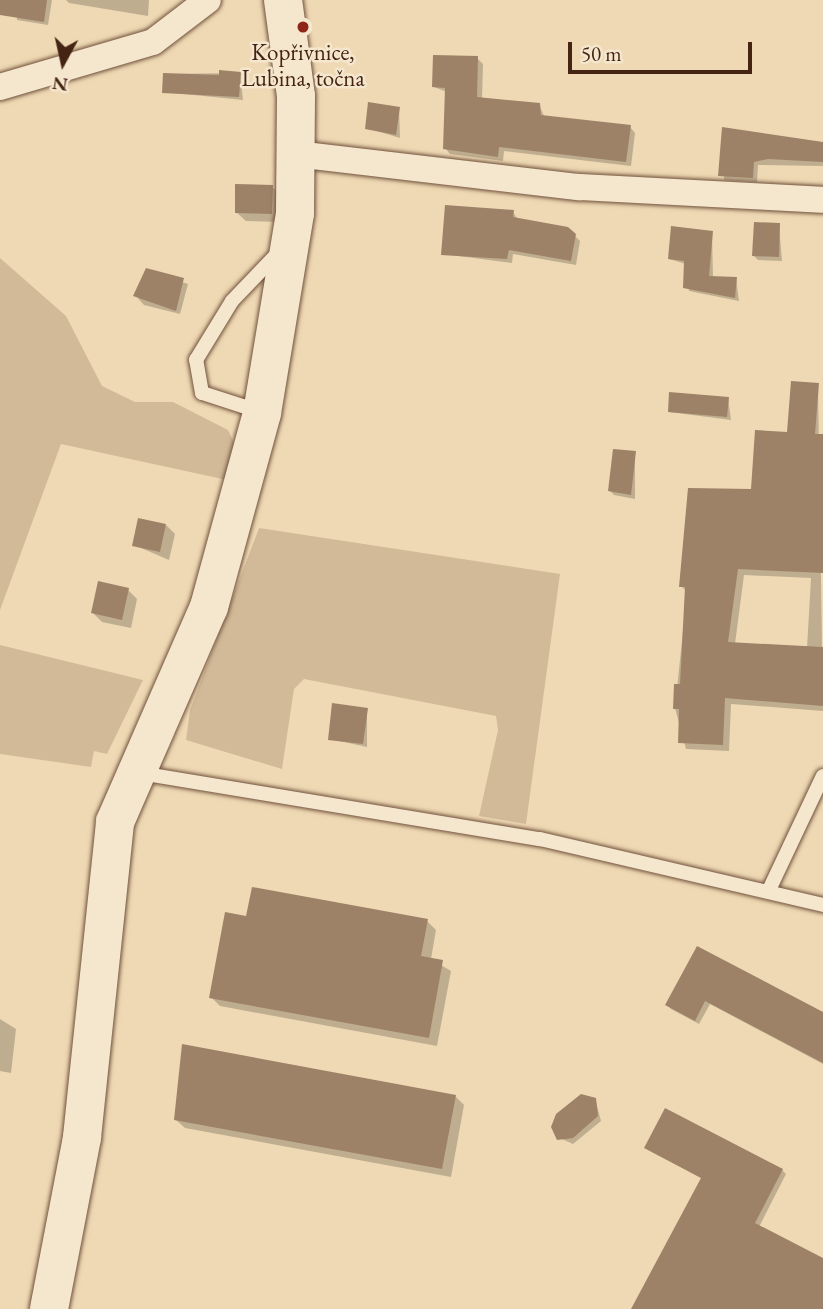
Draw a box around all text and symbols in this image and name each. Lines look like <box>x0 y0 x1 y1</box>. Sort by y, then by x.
marker: Kopřivnice, Lubina, točna <box>295 19 311 35</box>
north arrow <box>28 28 98 98</box>
scale bar <box>571 28 755 72</box>
place label: Kopřivnice, Lubina, točna <box>241 38 365 92</box>
text: 50 m <box>581 40 622 67</box>
text: N <box>51 71 69 98</box>

